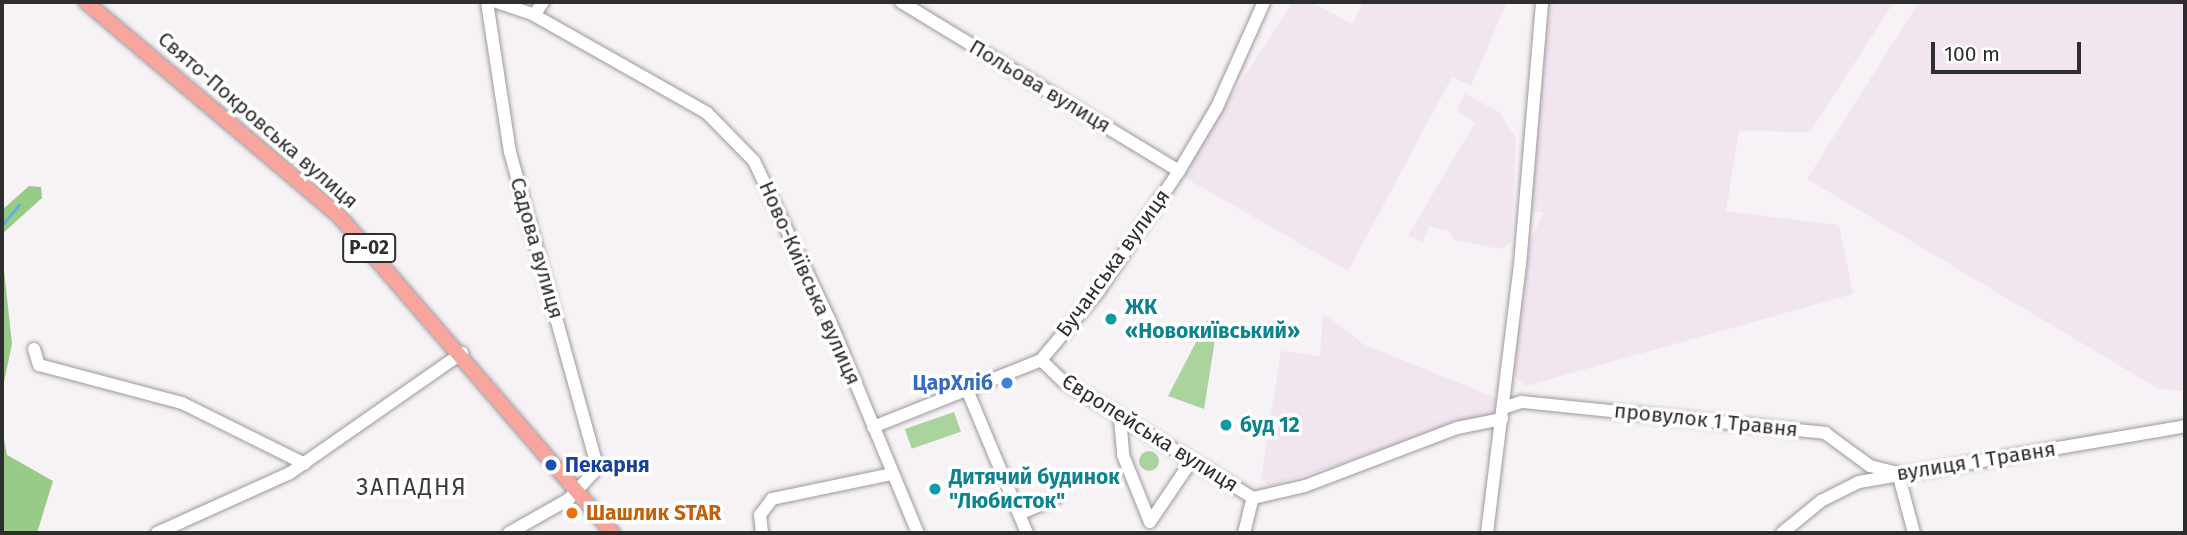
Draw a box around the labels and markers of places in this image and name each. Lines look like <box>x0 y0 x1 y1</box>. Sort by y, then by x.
place label: ЖК «Новокиївський» <box>1125 294 1300 344</box>
marker: ЖК «Новокиївський» <box>1103 311 1119 327</box>
place label: ЦарХліб <box>912 370 993 396</box>
marker: ЦарХліб <box>999 375 1015 391</box>
place label: буд 12 <box>1240 412 1300 438</box>
marker: буд 12 <box>1218 417 1234 433</box>
place label: Пекарня <box>565 452 650 478</box>
marker: Пекарня <box>543 457 559 473</box>
place label: Дитячий будинок "Любисток" <box>949 464 1120 514</box>
marker: Дитячий будинок "Любисток" <box>927 481 943 497</box>
place label: Шашлик STAR <box>586 500 721 526</box>
marker: Шашлик STAR <box>564 505 580 521</box>

